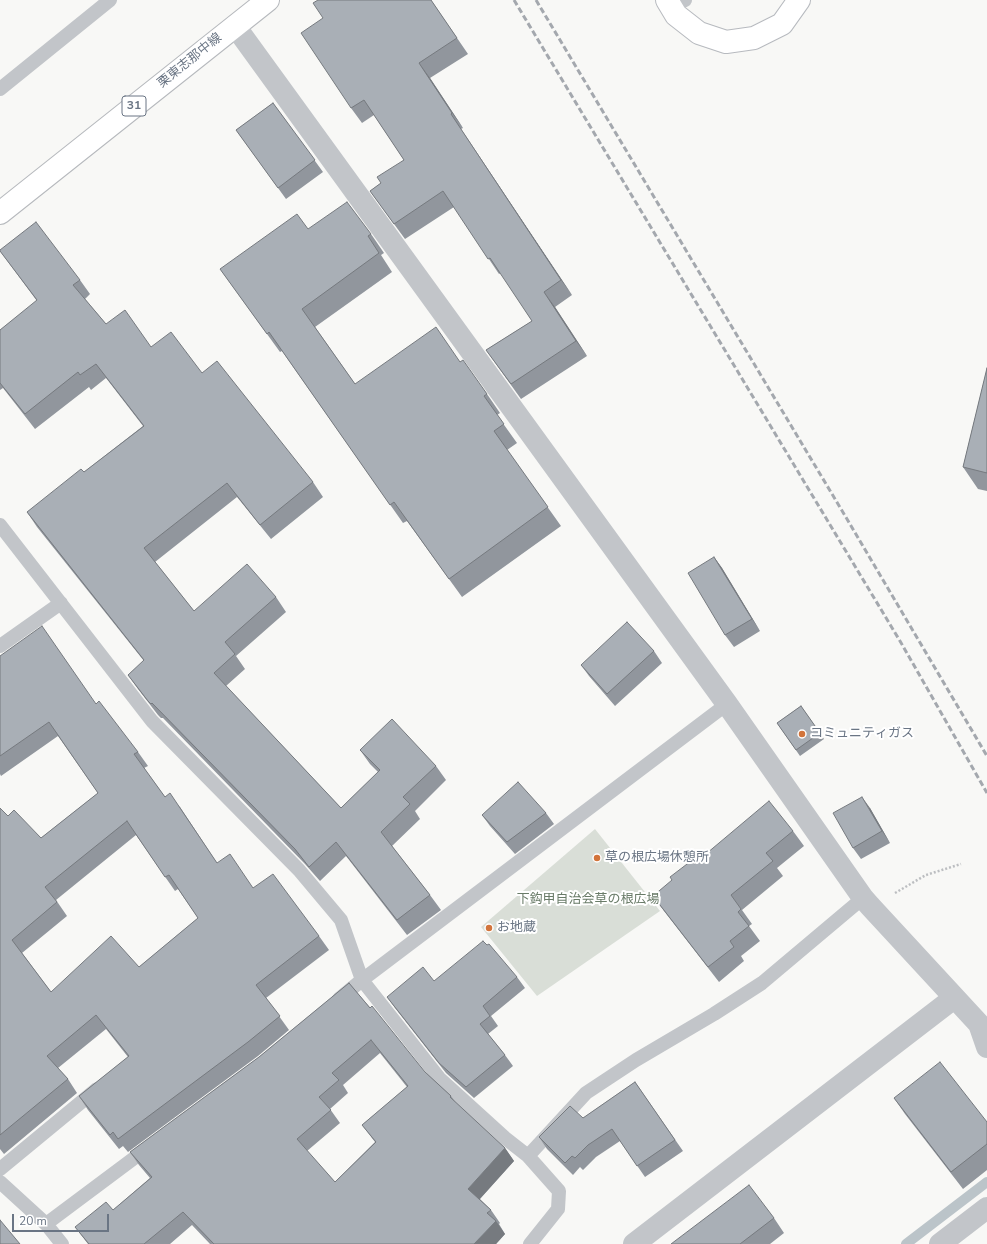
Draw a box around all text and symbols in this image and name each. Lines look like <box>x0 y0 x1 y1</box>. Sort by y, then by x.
street label: 栗東志那中線 <box>155 30 225 92</box>
road number: 31 <box>122 96 146 116</box>
place label: コミュニティガス <box>810 726 914 742</box>
marker: コミュニティガス <box>797 729 807 739</box>
place label: 草の根広場休憩所 <box>605 850 709 866</box>
marker: 草の根広場休憩所 <box>592 853 602 863</box>
park label: 下鈎甲自治会草の根広場 <box>517 892 659 908</box>
place label: お地蔵 <box>497 920 536 936</box>
marker: お地蔵 <box>484 923 494 933</box>
scale bar <box>14 1206 111 1232</box>
text: 20 m <box>19 1213 47 1229</box>

